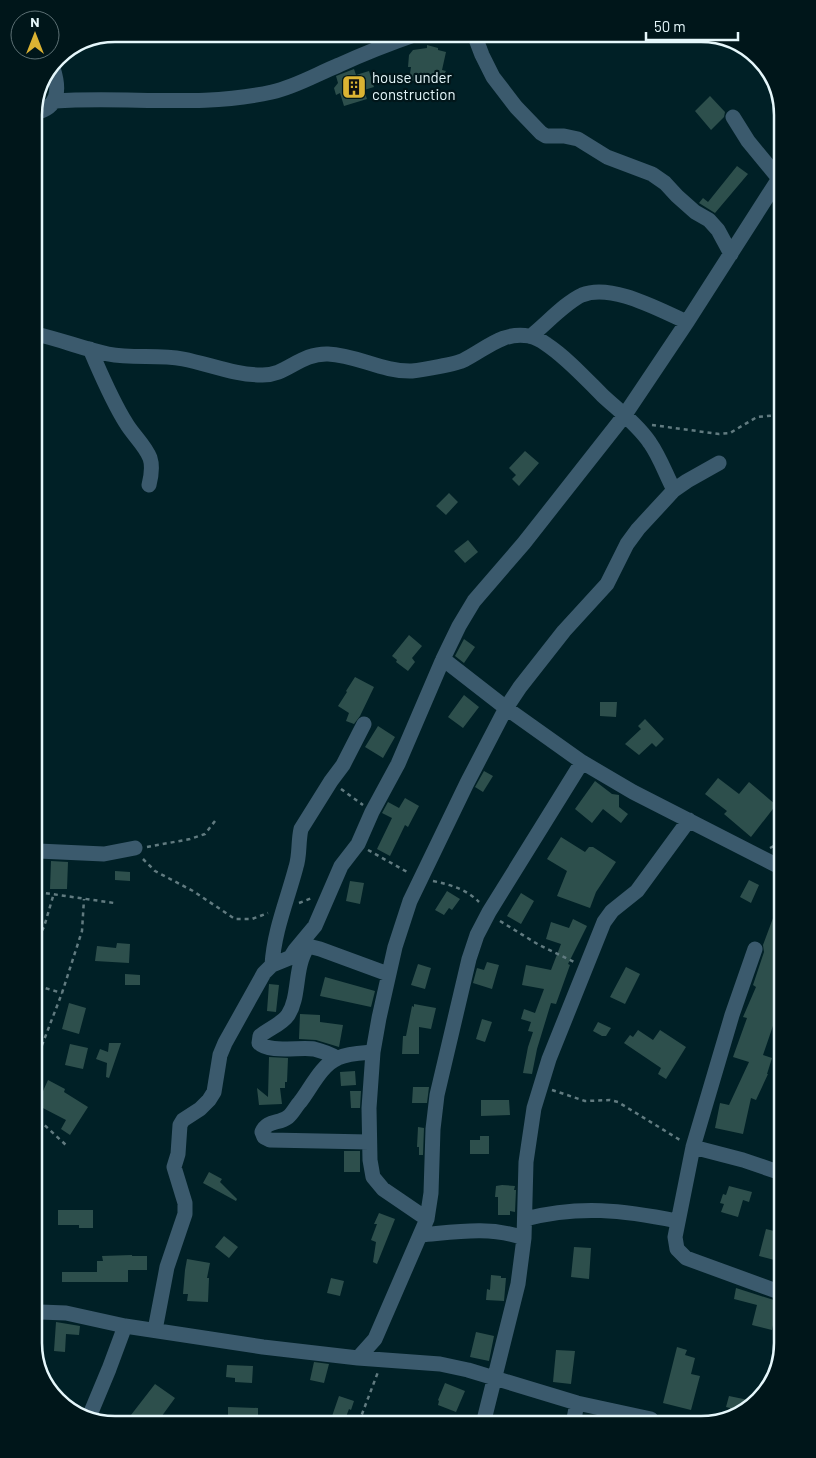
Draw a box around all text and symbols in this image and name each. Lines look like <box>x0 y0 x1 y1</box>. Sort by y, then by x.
north arrow <box>10 10 60 60</box>
scale bar <box>646 10 738 42</box>
text: N <box>30 13 40 30</box>
text: 50 m <box>654 17 686 35</box>
place label: house under construction <box>372 68 456 103</box>
building icon: house under construction <box>341 74 367 100</box>

